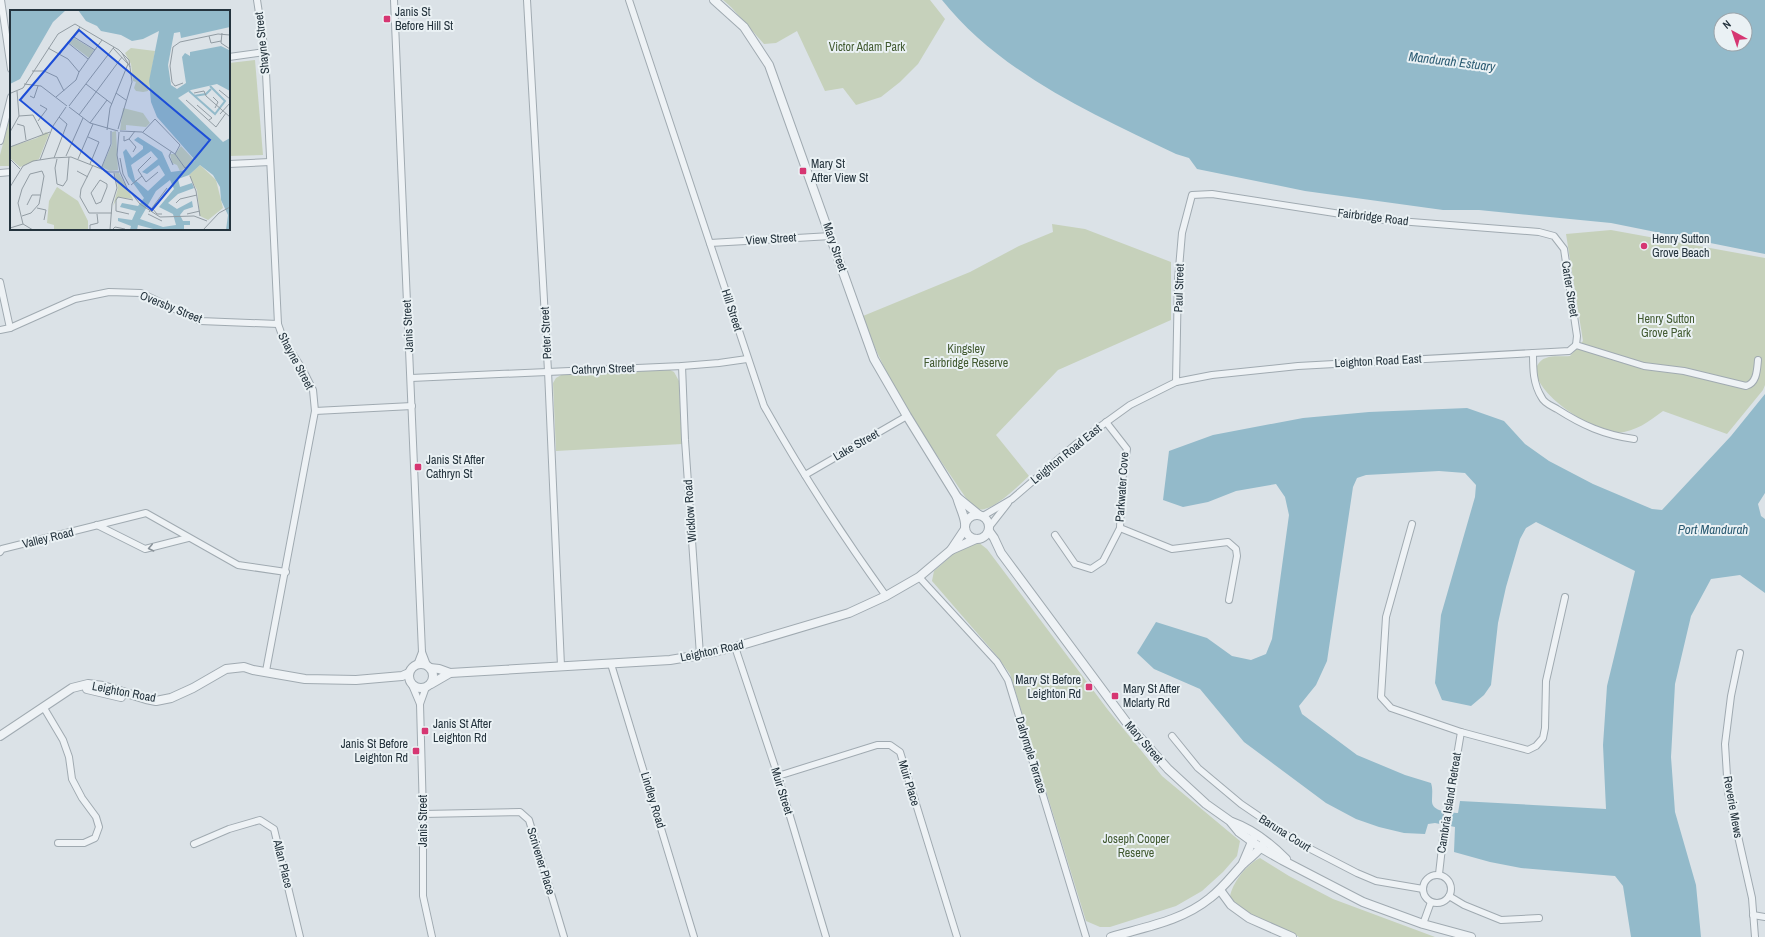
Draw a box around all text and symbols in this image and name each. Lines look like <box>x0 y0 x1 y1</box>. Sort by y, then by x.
place label: Janis St Before Hill St <box>395 4 453 34</box>
inset map <box>10 10 230 230</box>
street label: Shayne Street <box>251 11 273 75</box>
north arrow <box>1713 12 1753 52</box>
marker: Janis St Before Hill St <box>382 14 392 24</box>
text: N <box>1720 17 1734 32</box>
park label: Victor Adam Park <box>829 39 905 55</box>
water label: Mandurah Estuary <box>1408 48 1497 75</box>
place label: Mary St After View St <box>810 156 869 186</box>
marker: Mary St After View St <box>798 166 808 176</box>
street label: Fairbridge Road <box>1337 205 1409 229</box>
street label: Mary Street <box>819 220 851 274</box>
street label: View Street <box>745 229 797 249</box>
place label: Henry Sutton Grove Beach <box>1652 231 1709 261</box>
marker: Henry Sutton Grove Beach <box>1639 241 1649 251</box>
street label: Carter Street <box>1558 260 1582 318</box>
street label: Paul Street <box>1170 263 1188 313</box>
street label: Oversby Street <box>138 287 205 327</box>
street label: Hill Street <box>718 287 746 333</box>
street label: Janis Street <box>399 299 417 353</box>
street label: Peter Street <box>537 306 555 360</box>
park label: Henry Sutton Grove Park <box>1637 311 1695 341</box>
street label: Shayne Street <box>274 330 318 393</box>
park label: Kingsley Fairbridge Reserve <box>924 341 1008 371</box>
street label: Leighton Road East <box>1334 351 1422 371</box>
street label: Cathryn Street <box>571 360 635 378</box>
street label: Leighton Road East <box>1027 420 1105 488</box>
street label: Lake Street <box>830 425 882 465</box>
place label: Janis St After Cathryn St <box>426 452 485 482</box>
street label: Parkwater Cove <box>1112 452 1132 522</box>
marker: Janis St After Cathryn St <box>413 462 423 472</box>
street label: Wicklow Road <box>680 479 700 543</box>
water label: Port Mandurah <box>1678 521 1748 538</box>
street label: Valley Road <box>21 524 75 552</box>
one-way arrow <box>148 543 154 551</box>
street label: Leighton Road <box>679 636 745 666</box>
place label: Mary St Before Leighton Rd <box>1015 672 1081 702</box>
street label: Leighton Road <box>91 678 157 706</box>
place label: Mary St After Mclarty Rd <box>1123 681 1181 711</box>
marker: Mary St Before Leighton Rd <box>1084 682 1094 692</box>
marker: Mary St After Mclarty Rd <box>1110 691 1120 701</box>
street label: Dalrymple Terrace <box>1012 715 1050 795</box>
place label: Janis St After Leighton Rd <box>433 716 492 746</box>
street label: Mary Street <box>1121 718 1167 767</box>
marker: Janis St After Leighton Rd <box>420 726 430 736</box>
place label: Janis St Before Leighton Rd <box>341 736 408 766</box>
marker: Janis St Before Leighton Rd <box>411 746 421 756</box>
street label: Cambria Island Retreat <box>1433 751 1465 854</box>
street label: Muir Place <box>894 758 924 808</box>
street label: Muir Street <box>767 765 797 817</box>
street label: Lindley Road <box>637 770 669 830</box>
street label: Reverie Mews <box>1720 775 1746 839</box>
street label: Janis Street <box>415 794 431 847</box>
street label: Baruna Court <box>1256 811 1314 855</box>
street label: Scrivener Place <box>523 825 559 897</box>
park label: Joseph Cooper Reserve <box>1103 831 1170 861</box>
street label: Allan Place <box>269 837 297 890</box>

